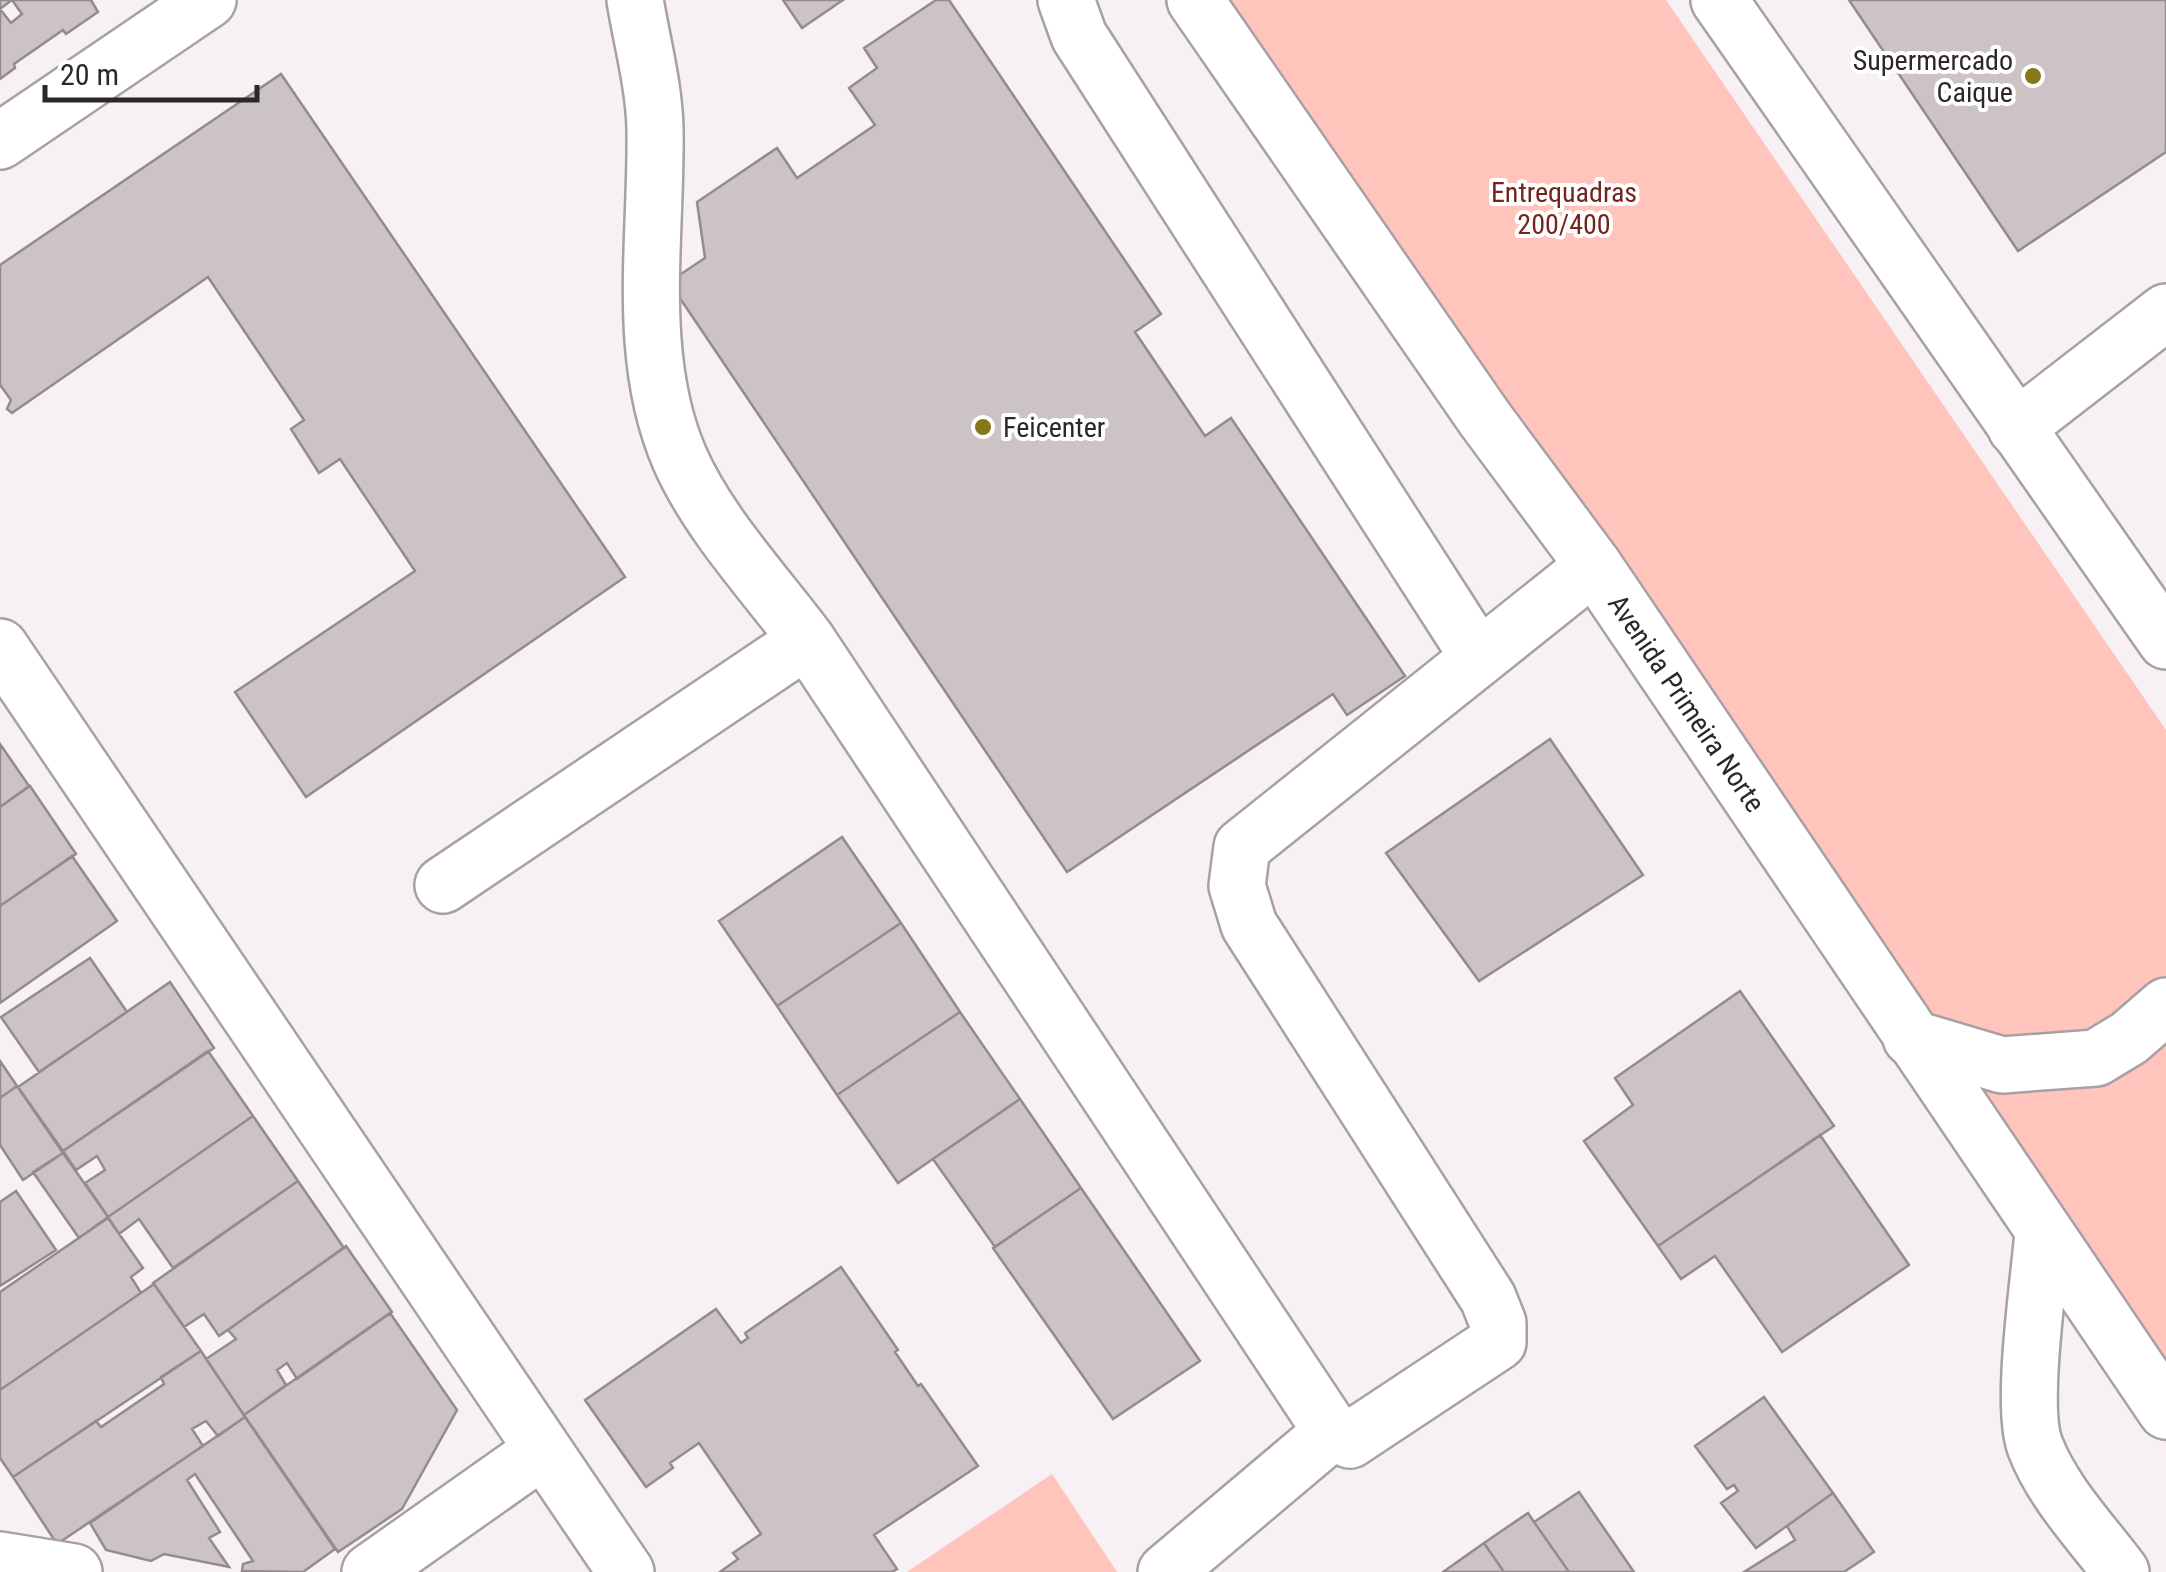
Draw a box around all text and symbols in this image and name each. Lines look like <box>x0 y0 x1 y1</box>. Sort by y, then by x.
scale bar <box>45 40 258 102</box>
place label: Supermercado Caique <box>1853 44 2013 109</box>
text: 20 m <box>60 57 119 92</box>
marker: Supermercado Caique <box>2022 65 2044 87</box>
park label: Entrequadras 200/400 <box>1491 176 1637 241</box>
place label: Feicenter <box>1003 411 1105 444</box>
marker: Feicenter <box>972 416 994 438</box>
street label: Avenida Primeira Norte <box>1601 588 1772 818</box>

